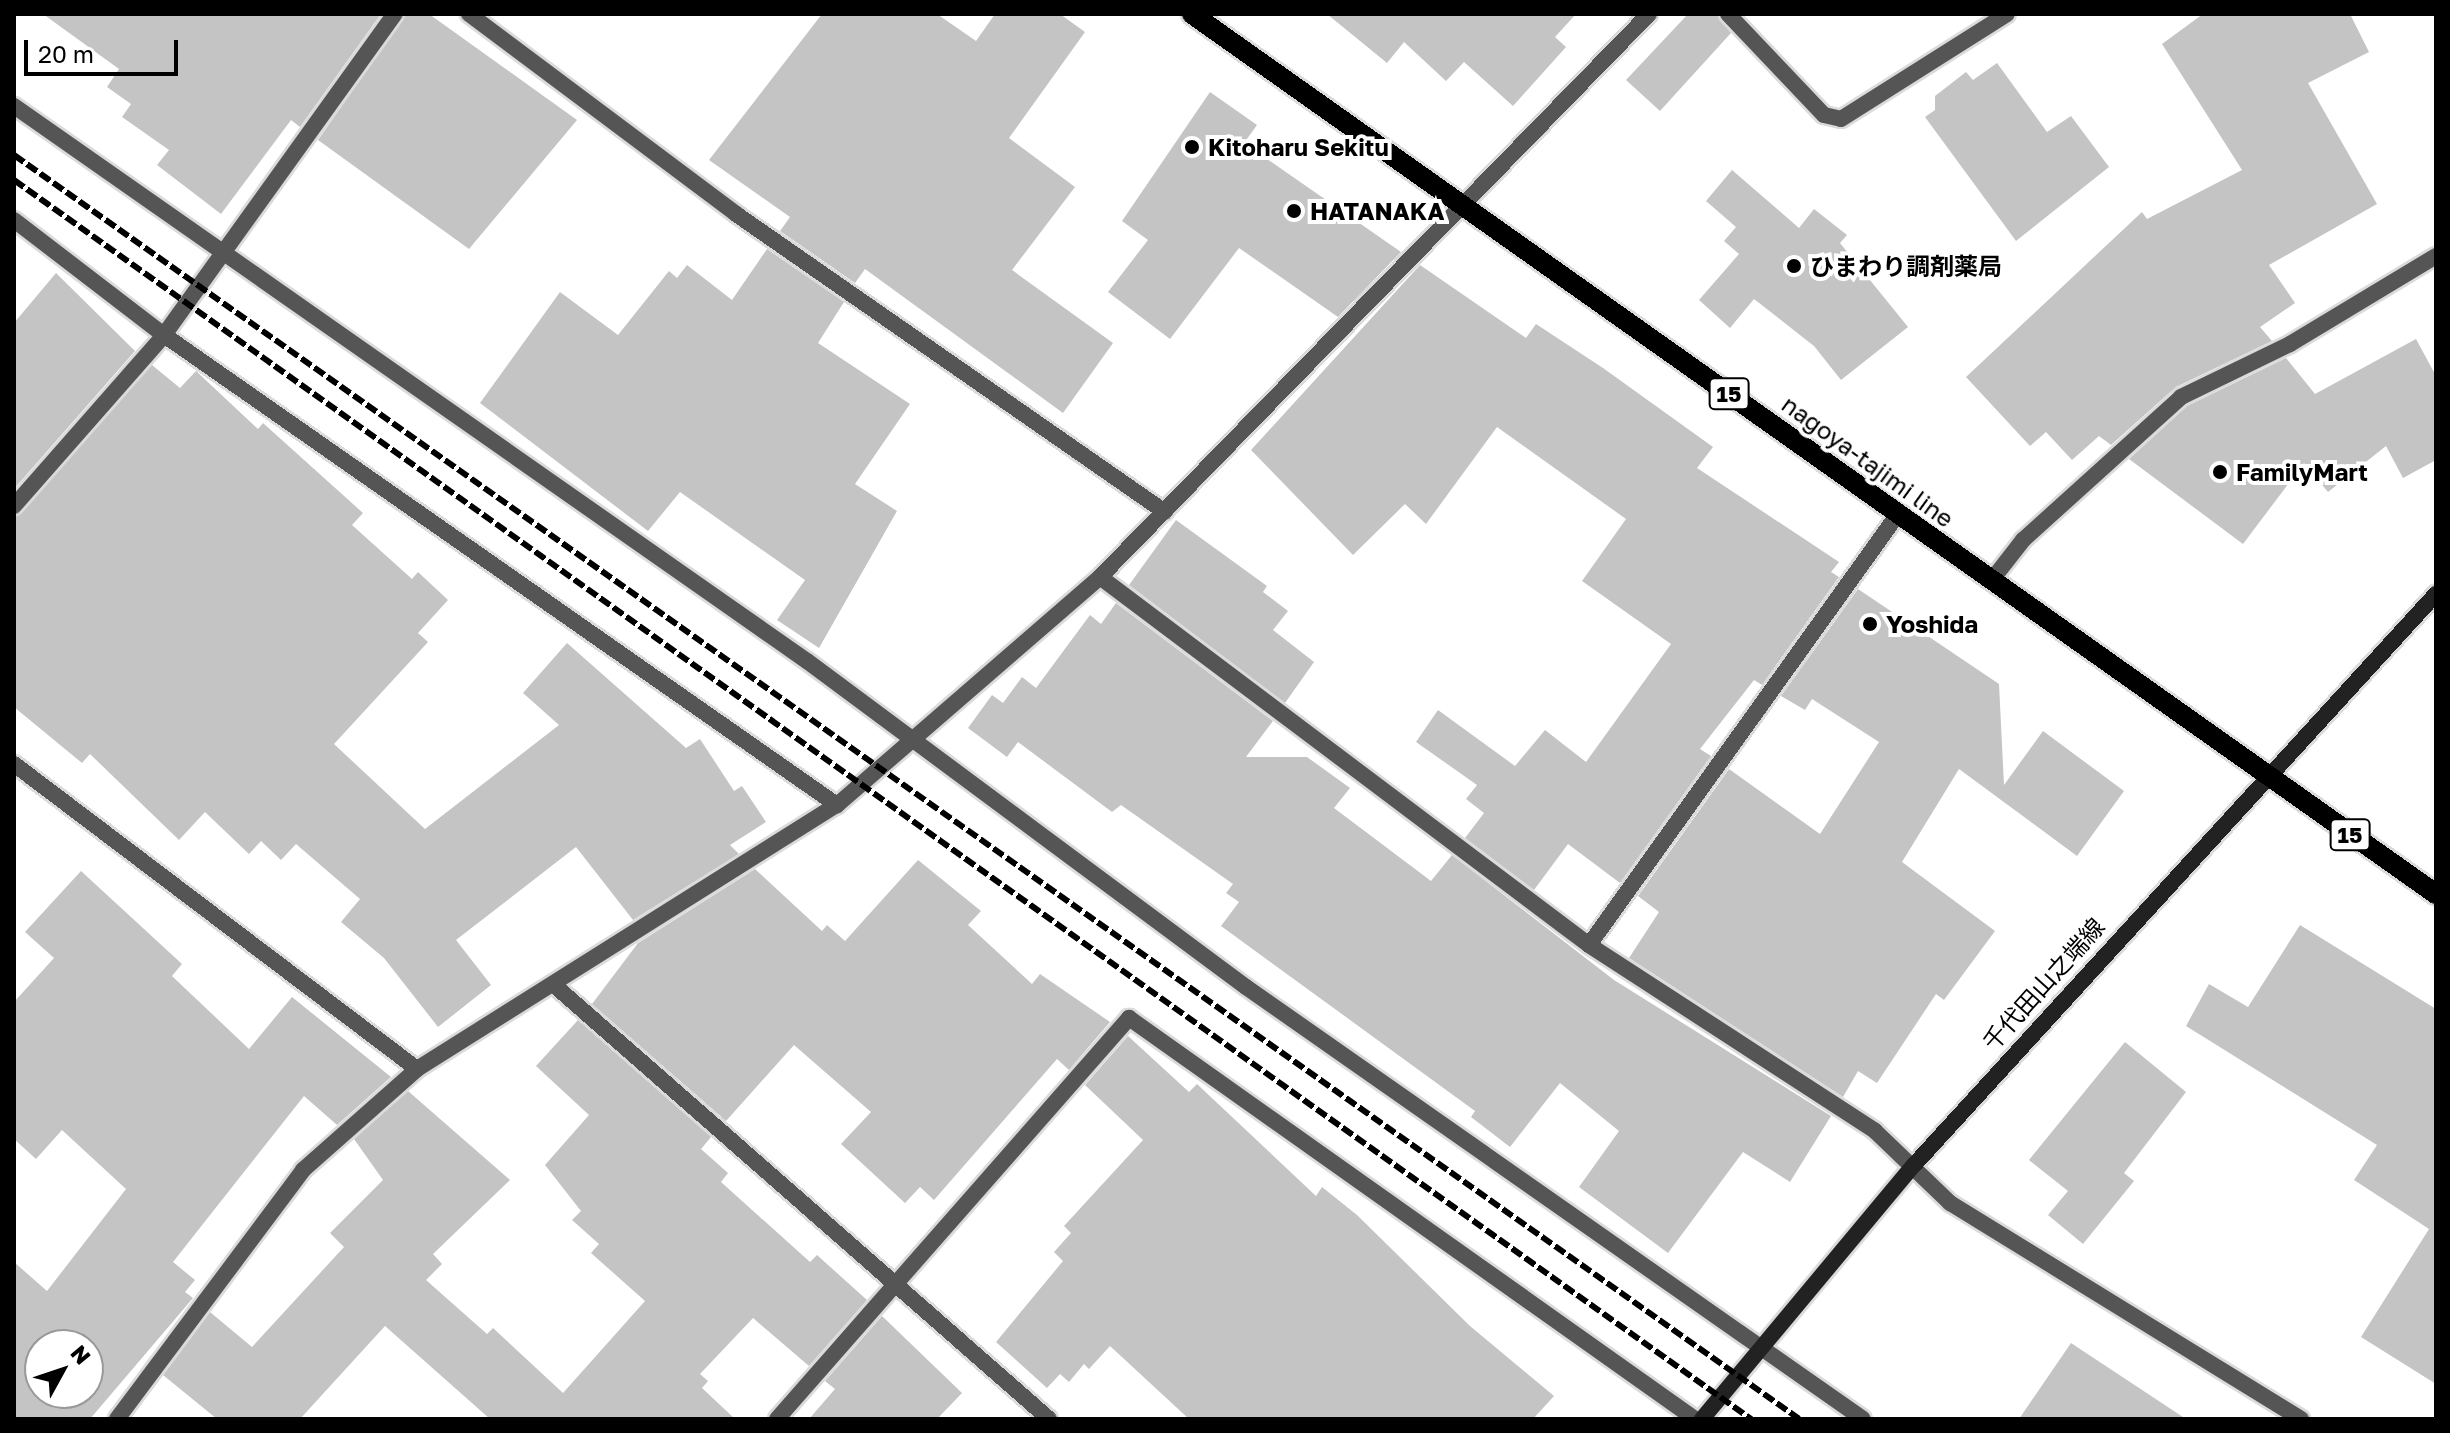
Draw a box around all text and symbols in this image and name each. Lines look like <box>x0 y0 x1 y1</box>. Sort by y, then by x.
scale bar <box>28 24 182 74</box>
text: 20 m <box>38 39 94 68</box>
place label: Kitoharu Sekitu <box>1208 133 1389 161</box>
marker: Kitoharu Sekitu <box>1183 138 1201 156</box>
place label: HATANAKA <box>1310 197 1445 225</box>
marker: HATANAKA <box>1285 202 1303 220</box>
place label: ひまわり調剤薬局 <box>1810 252 2002 280</box>
marker: ひまわり調剤薬局 <box>1785 257 1803 275</box>
road number: 15 <box>1707 376 1751 412</box>
street label: nagoya-tajimi line <box>1777 389 1959 533</box>
place label: FamilyMart <box>2236 458 2368 486</box>
marker: FamilyMart <box>2211 463 2229 481</box>
place label: Yoshida <box>1886 610 1978 638</box>
marker: Yoshida <box>1861 615 1879 633</box>
road number: 15 <box>2328 817 2372 853</box>
street label: 千代田山之端線 <box>1976 912 2110 1056</box>
north arrow <box>24 1329 104 1409</box>
text: N <box>66 1339 97 1370</box>

